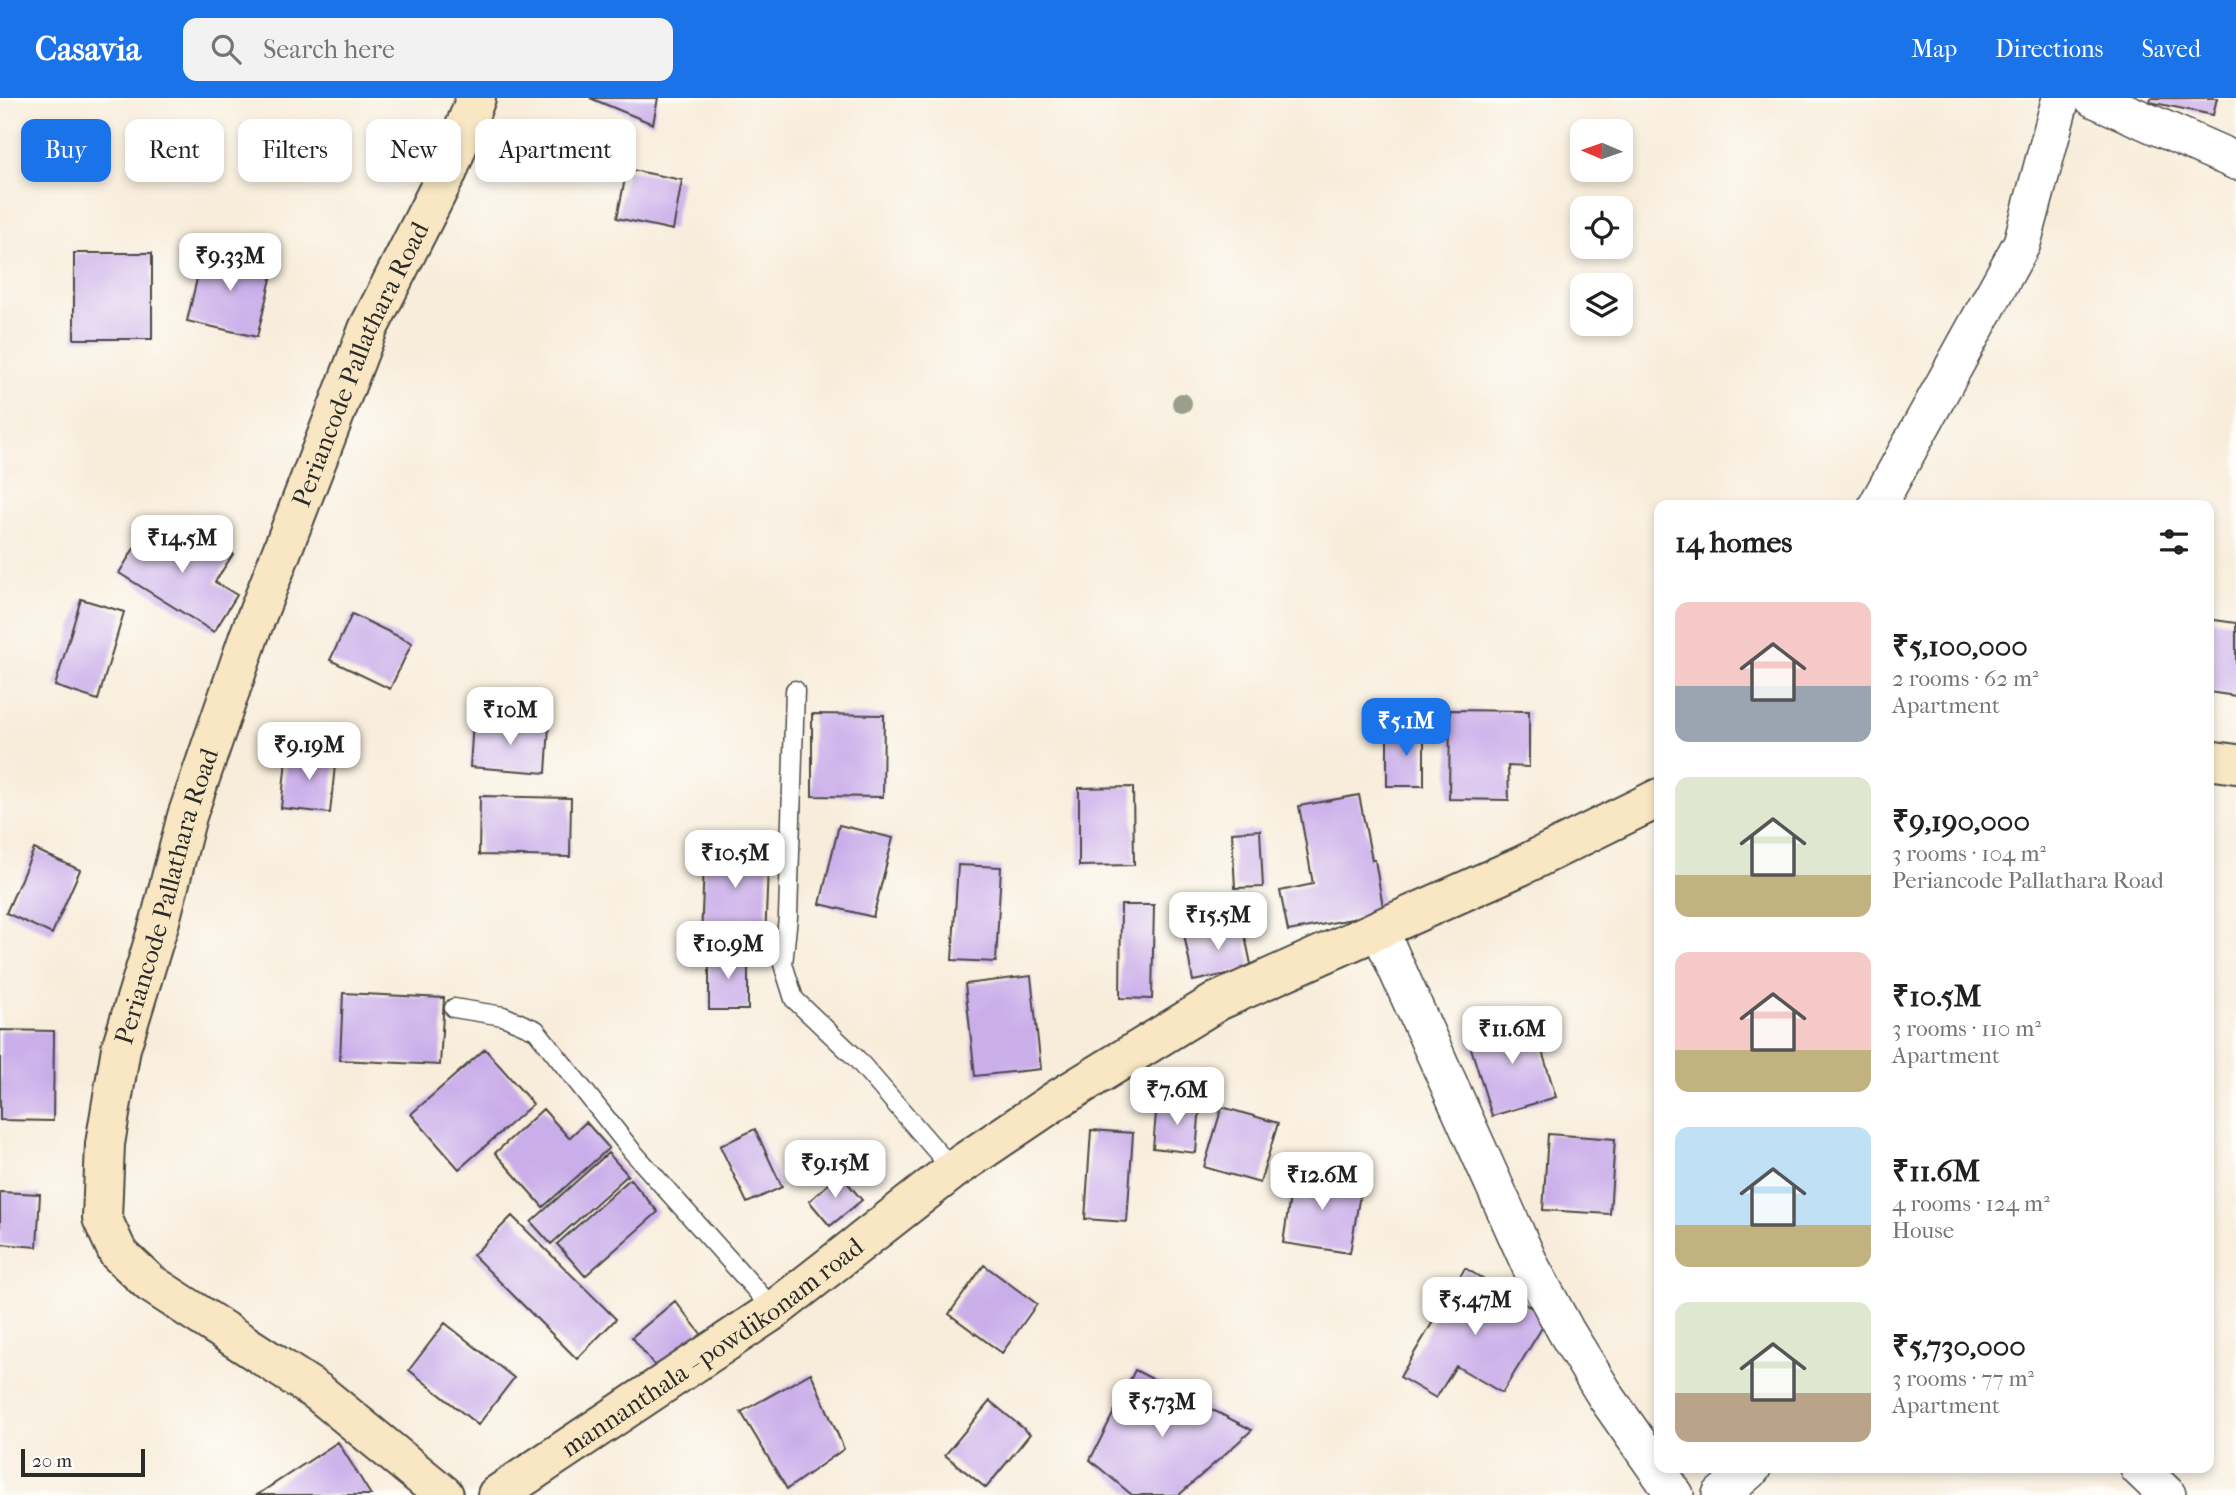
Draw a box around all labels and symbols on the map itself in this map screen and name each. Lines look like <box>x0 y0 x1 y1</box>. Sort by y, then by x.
north arrow <box>1570 119 1633 182</box>
street label: Periancode Pallathara Road <box>286 216 436 511</box>
pin: ₹9.33M <box>173 234 287 293</box>
pin: ₹14.5M <box>125 516 239 575</box>
pin: ₹10M <box>469 688 551 747</box>
pin: ₹5.1M <box>1357 698 1455 758</box>
pin: ₹9.19M <box>252 722 366 782</box>
street label: Periancode Pallathara Road <box>108 743 225 1048</box>
pin: ₹10.5M <box>678 830 792 890</box>
pin: ₹15.5M <box>1161 892 1275 952</box>
pin: ₹10.9M <box>671 922 785 981</box>
pin: ₹11.6M <box>1455 1006 1569 1066</box>
pin: ₹7.6M <box>1128 1068 1226 1127</box>
pin: ₹9.15M <box>778 1140 892 1200</box>
pin: ₹12.6M <box>1265 1152 1379 1212</box>
street label: mannanthala - powdikonam road <box>555 1231 870 1464</box>
pin: ₹5.47M <box>1418 1278 1532 1337</box>
pin: ₹5.73M <box>1105 1380 1219 1439</box>
scale bar <box>21 1446 145 1478</box>

